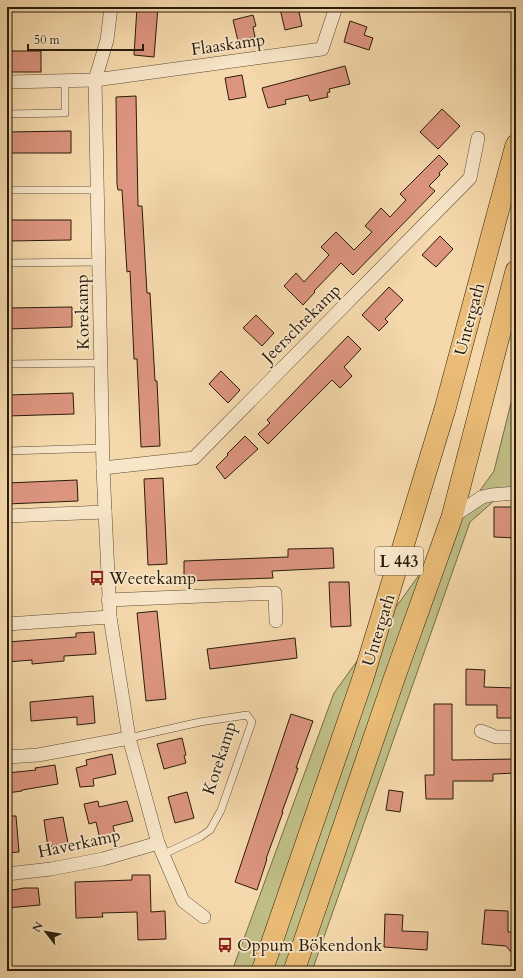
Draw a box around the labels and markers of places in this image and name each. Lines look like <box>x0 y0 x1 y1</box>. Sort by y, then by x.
place label: Weetekamp <box>108 567 196 590</box>
bus stop icon: Weetekamp <box>88 569 106 587</box>
place label: Oppum Bökendonk <box>237 934 383 957</box>
bus stop icon: Oppum Bökendonk <box>216 936 234 954</box>

